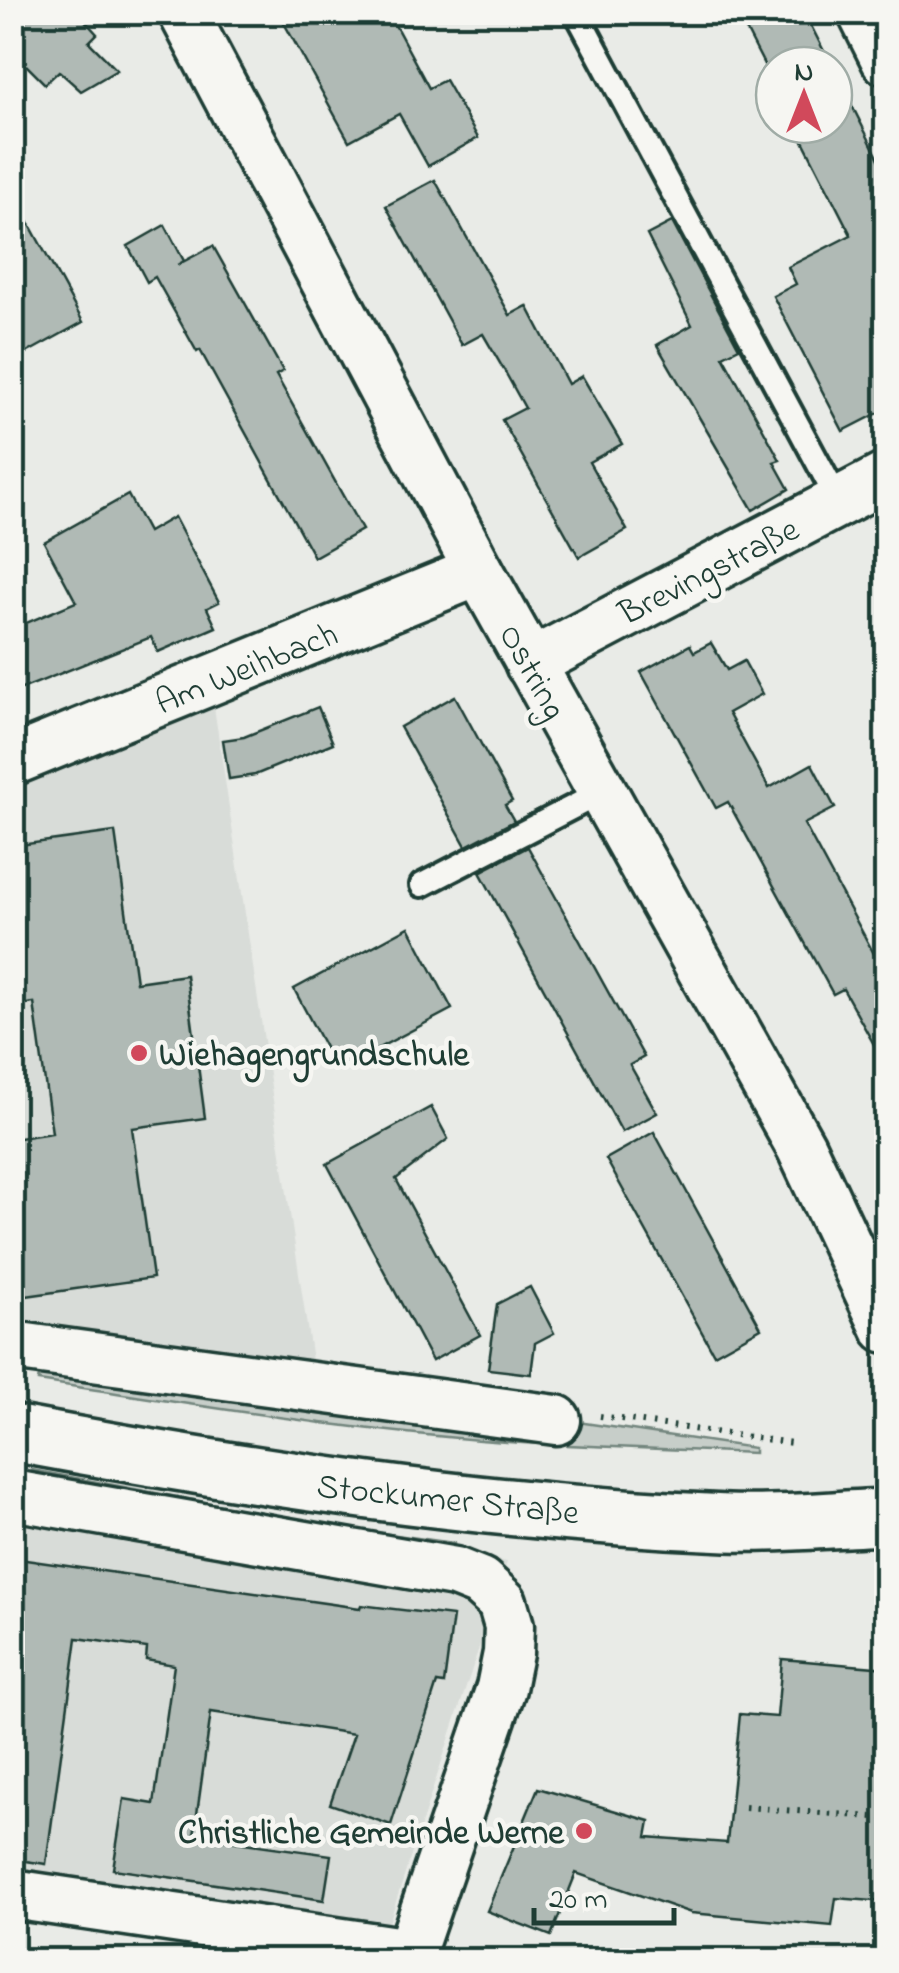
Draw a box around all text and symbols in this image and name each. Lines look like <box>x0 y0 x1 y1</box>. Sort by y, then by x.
north arrow <box>754 45 854 145</box>
text: N <box>795 53 813 94</box>
street label: Brevingstraße <box>610 506 809 641</box>
street label: Am Weihbach <box>148 610 346 730</box>
street label: Ostring <box>484 615 578 730</box>
place label: Wiehagengrundschule <box>159 1031 470 1083</box>
marker: Wiehagengrundschule <box>128 1042 150 1064</box>
street label: Stockumer Straße <box>314 1462 582 1541</box>
place label: Christliche Gemeinde Werne <box>178 1809 565 1860</box>
marker: Christliche Gemeinde Werne <box>573 1820 595 1842</box>
scale bar <box>534 1863 674 1925</box>
text: 20 m <box>549 1879 608 1923</box>

